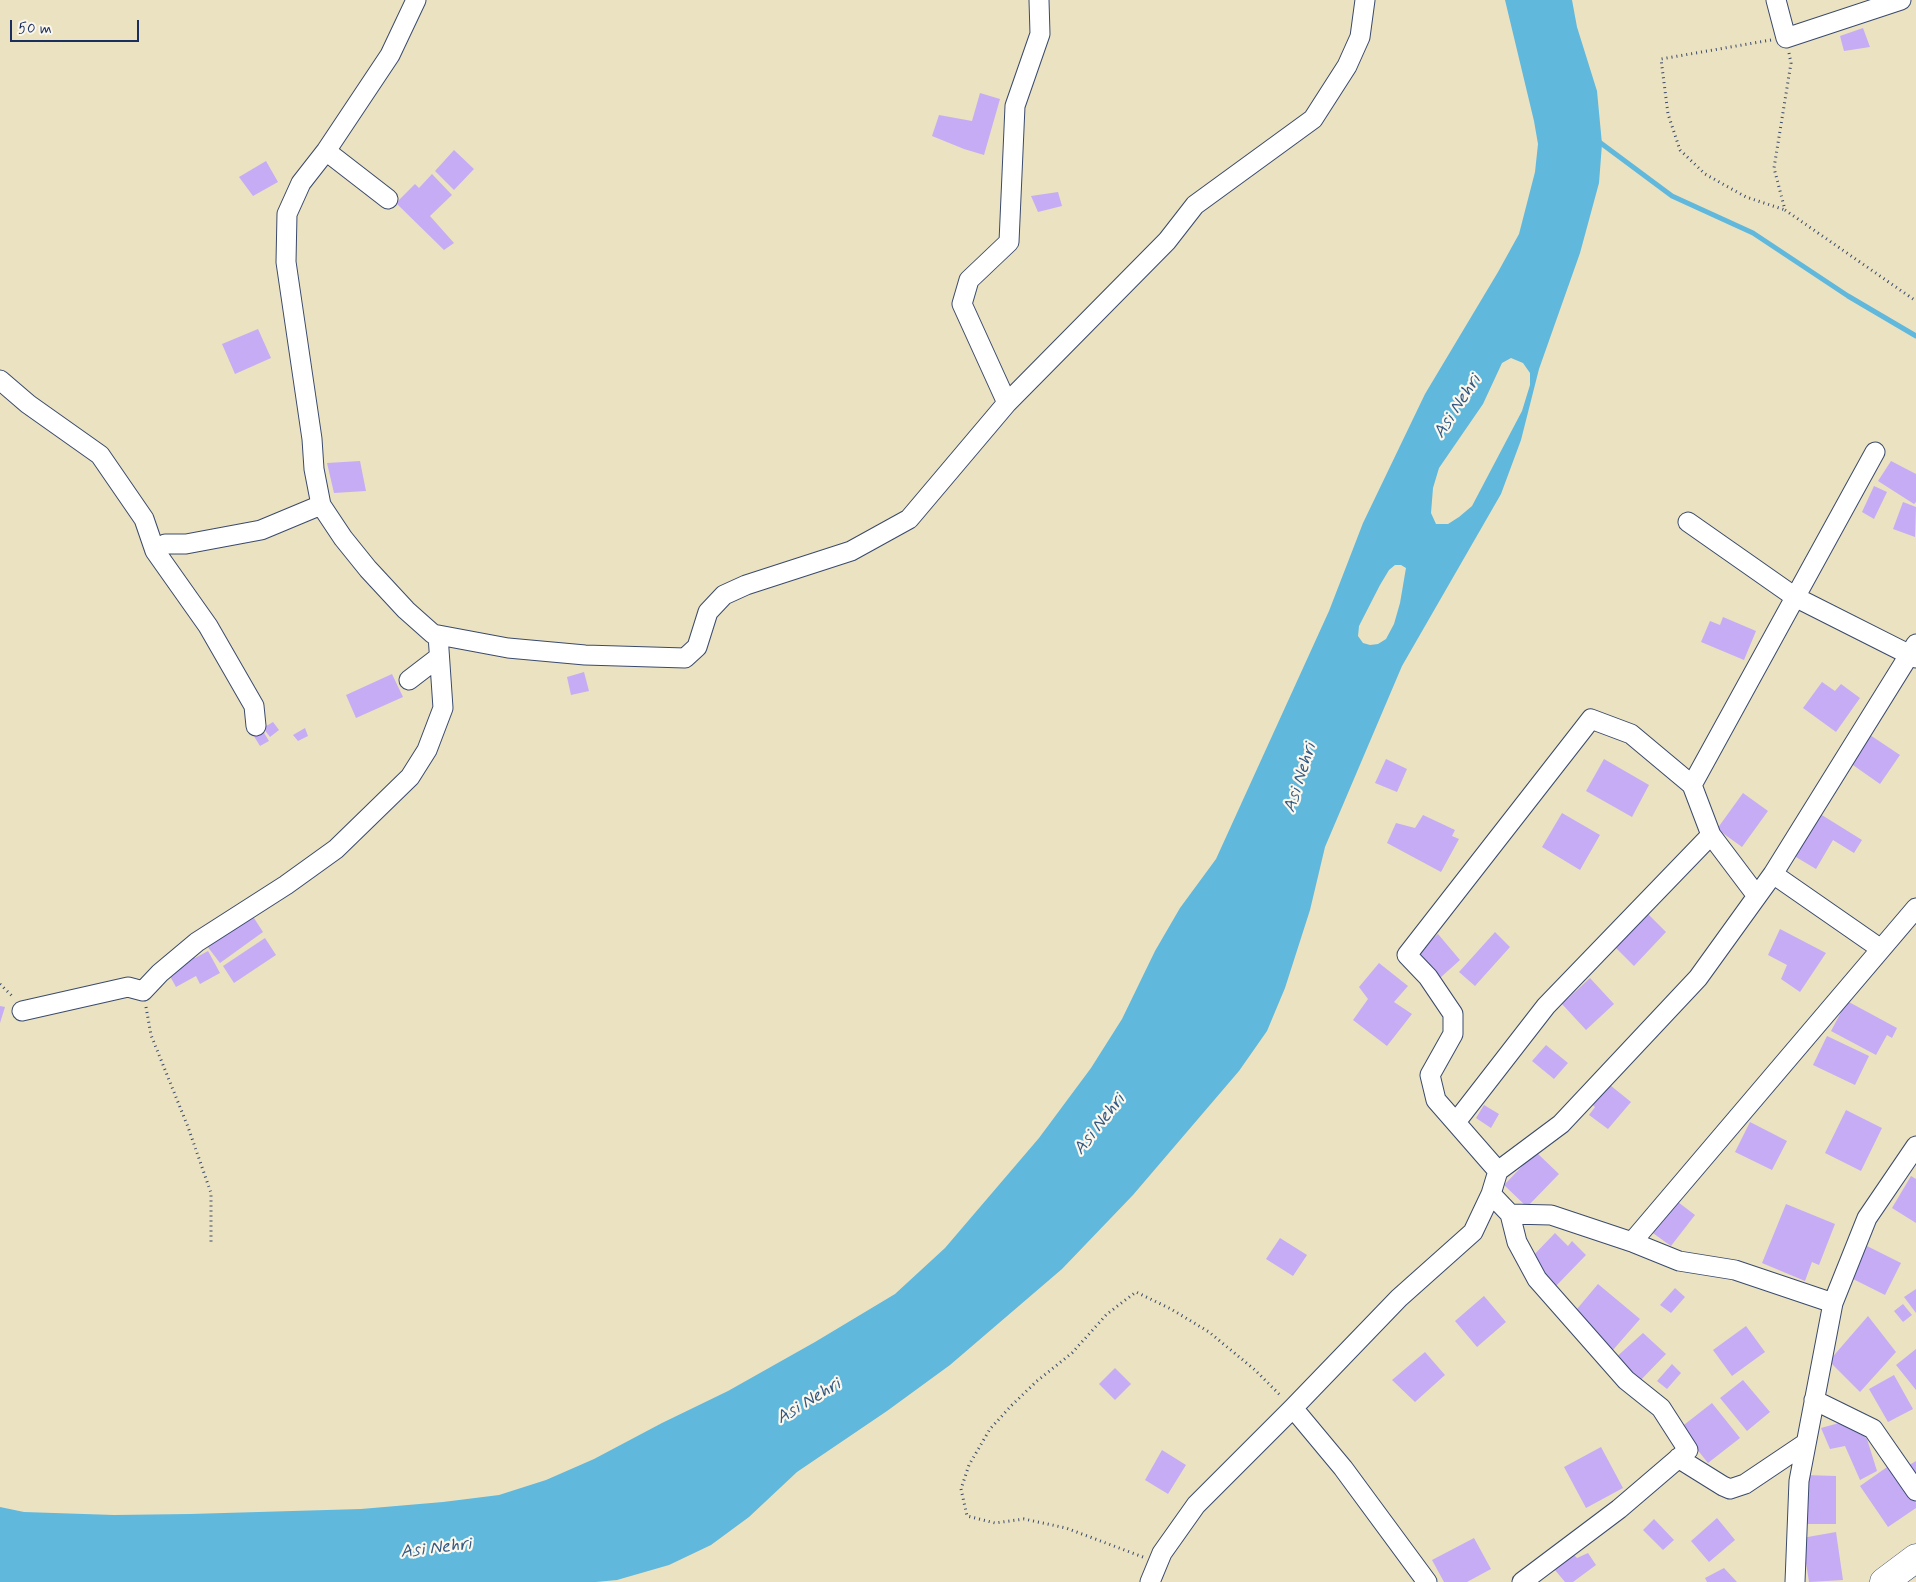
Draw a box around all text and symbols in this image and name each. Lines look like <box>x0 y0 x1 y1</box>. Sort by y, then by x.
scale bar <box>12 10 141 42</box>
text: 50 m <box>18 19 52 39</box>
water label: Asi Nehri <box>1429 371 1487 443</box>
water label: Asi Nehri <box>1280 741 1322 815</box>
water label: Asi Nehri <box>1069 1090 1131 1160</box>
water label: Asi Nehri <box>773 1374 845 1430</box>
water label: Asi Nehri <box>399 1534 473 1564</box>

